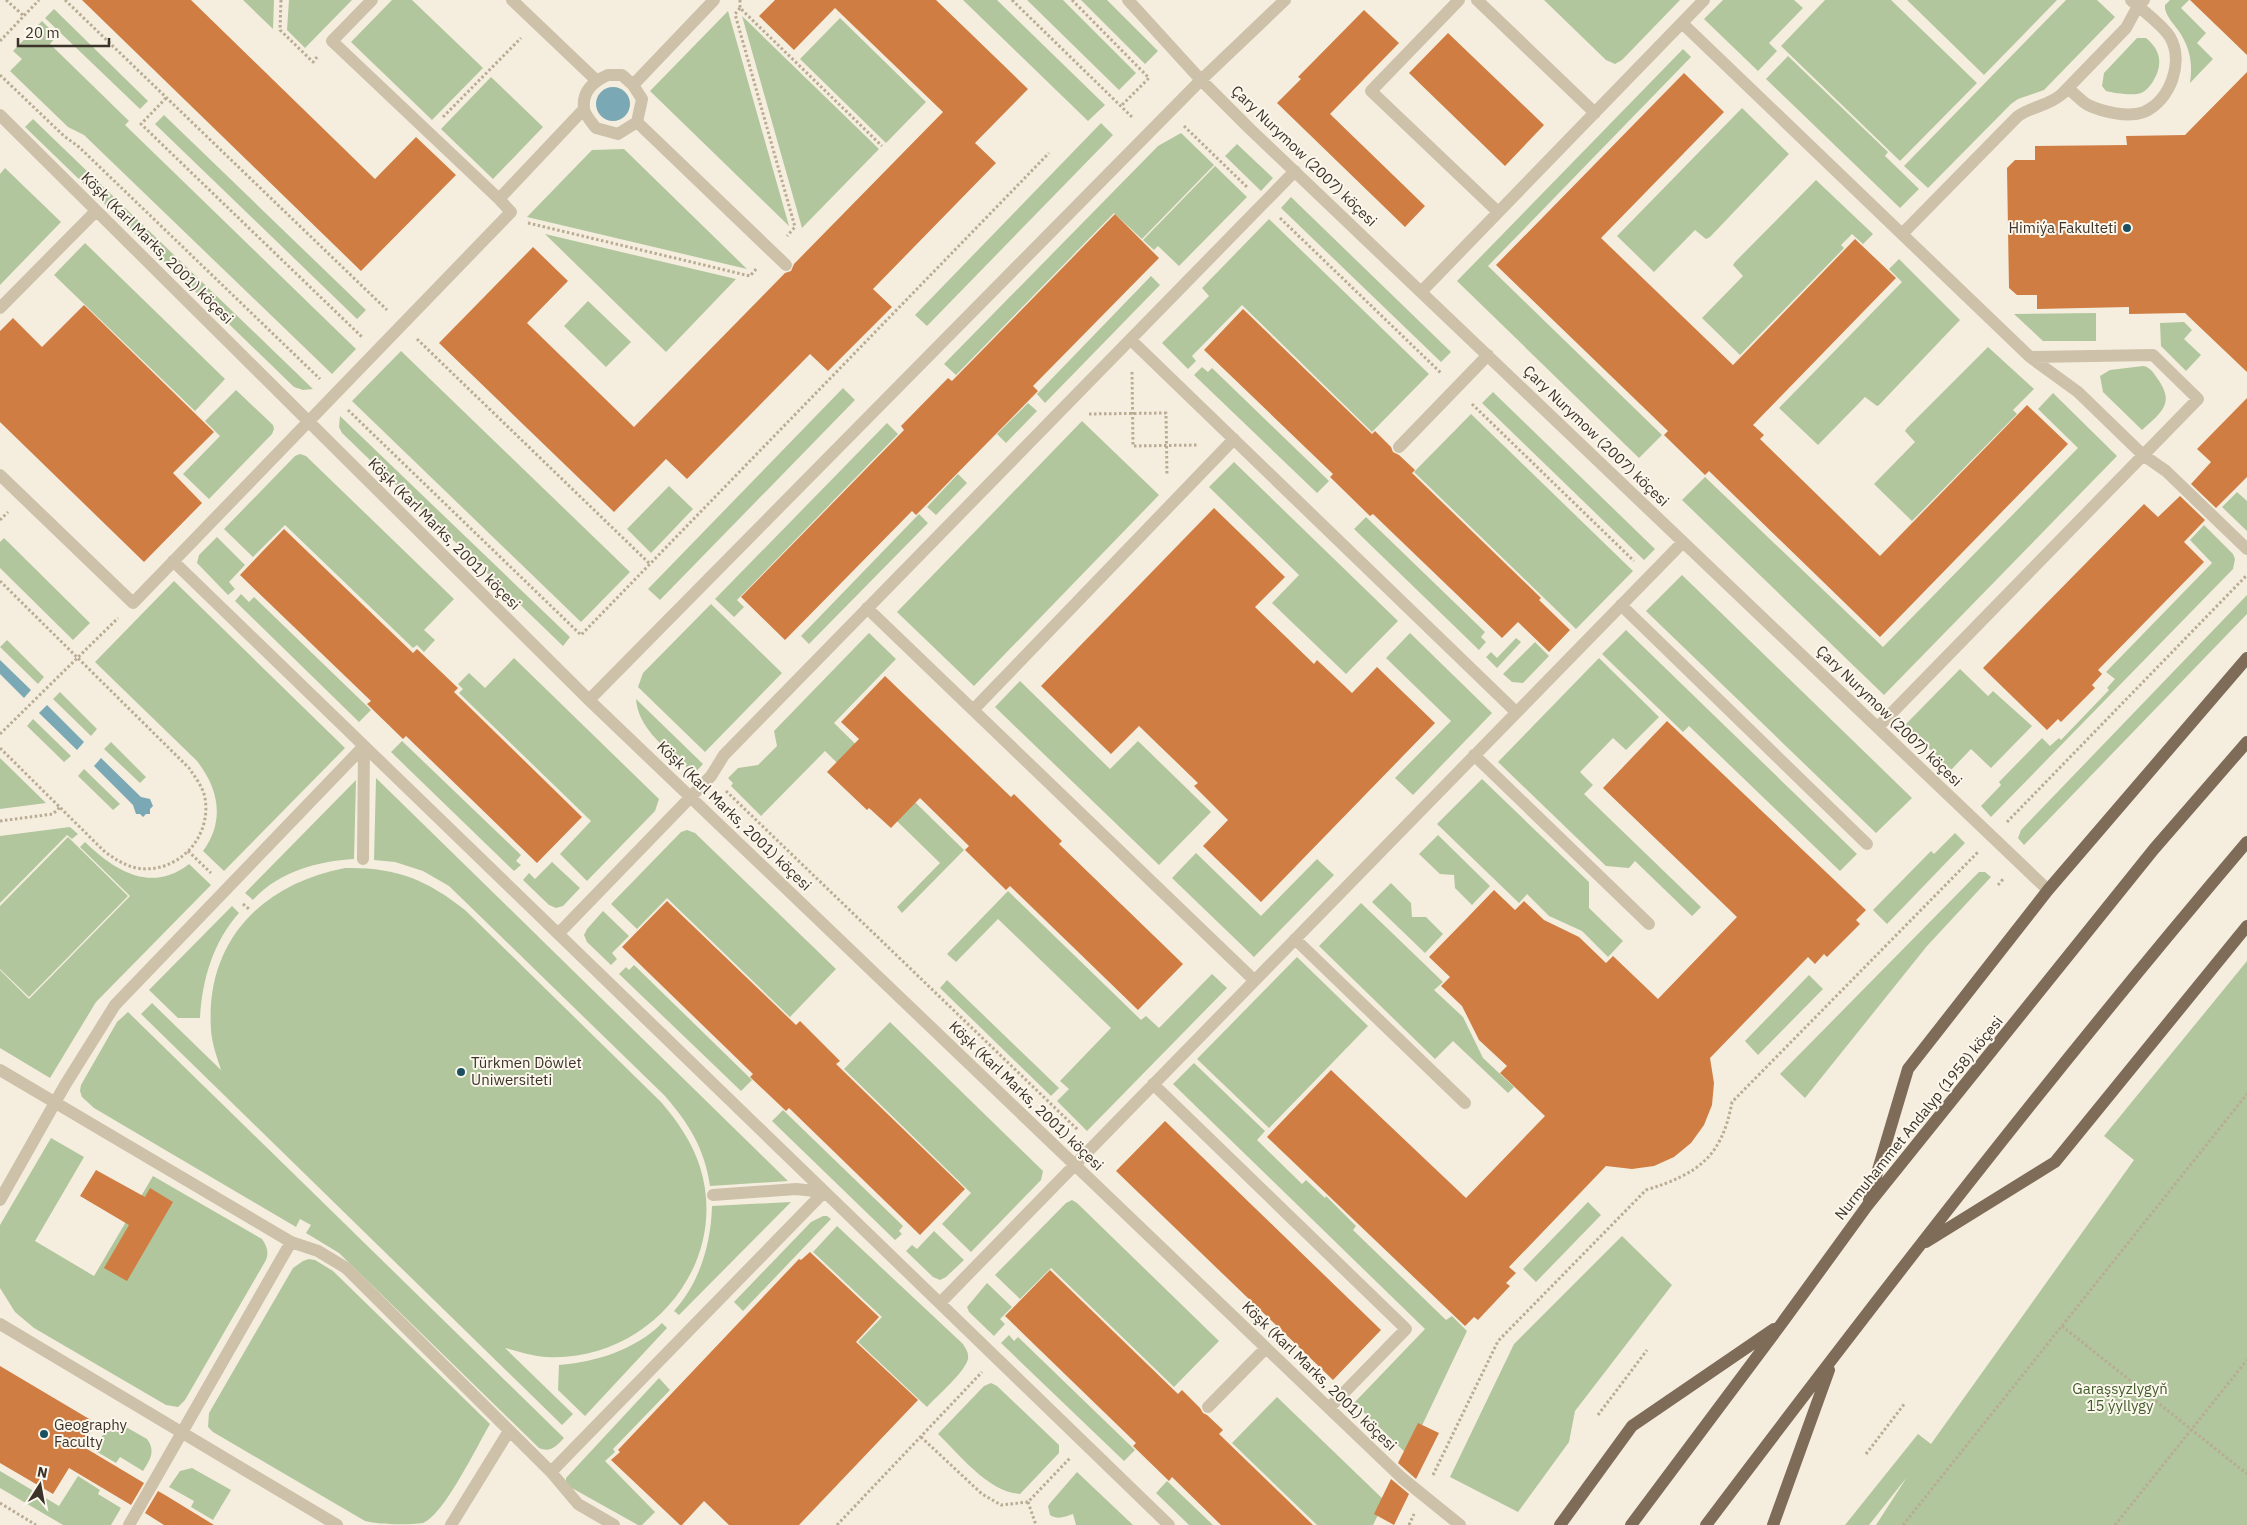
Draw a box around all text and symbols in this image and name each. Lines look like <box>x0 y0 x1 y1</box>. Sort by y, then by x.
scale bar <box>18 15 109 47</box>
text: 20 m <box>25 23 60 42</box>
street label: Çary Nurymow (2007) köçesi <box>1228 81 1381 230</box>
street label: Köşk (Karl Marks, 2001) köçesi <box>77 168 237 328</box>
place label: Himiýa Fakulteti <box>2008 218 2117 237</box>
marker: Himiýa Fakulteti <box>2121 222 2133 234</box>
street label: Çary Nurymow (2007) köçesi <box>1520 361 1673 510</box>
street label: Köşk (Karl Marks, 2001) köçesi <box>364 454 524 614</box>
street label: Çary Nurymow (2007) köçesi <box>1813 641 1966 790</box>
street label: Köşk (Karl Marks, 2001) köçesi <box>653 737 816 895</box>
street label: Nurmuhammet Andalyp (1958) köçesi <box>1830 1012 2007 1223</box>
street label: Köşk (Karl Marks, 2001) köçesi <box>945 1017 1108 1175</box>
place label: Türkmen Döwlet Uniwersiteti <box>471 1053 582 1089</box>
marker: Türkmen Döwlet Uniwersiteti <box>455 1066 467 1078</box>
street label: Köşk (Karl Marks, 2001) köçesi <box>1238 1297 1401 1455</box>
park label: Garaşsyzlygyň 15 ýyllygy <box>2072 1379 2168 1415</box>
place label: Geography Faculty <box>54 1415 128 1451</box>
marker: Geography Faculty <box>38 1428 50 1440</box>
north arrow <box>15 1460 65 1510</box>
text: N <box>36 1462 49 1482</box>

